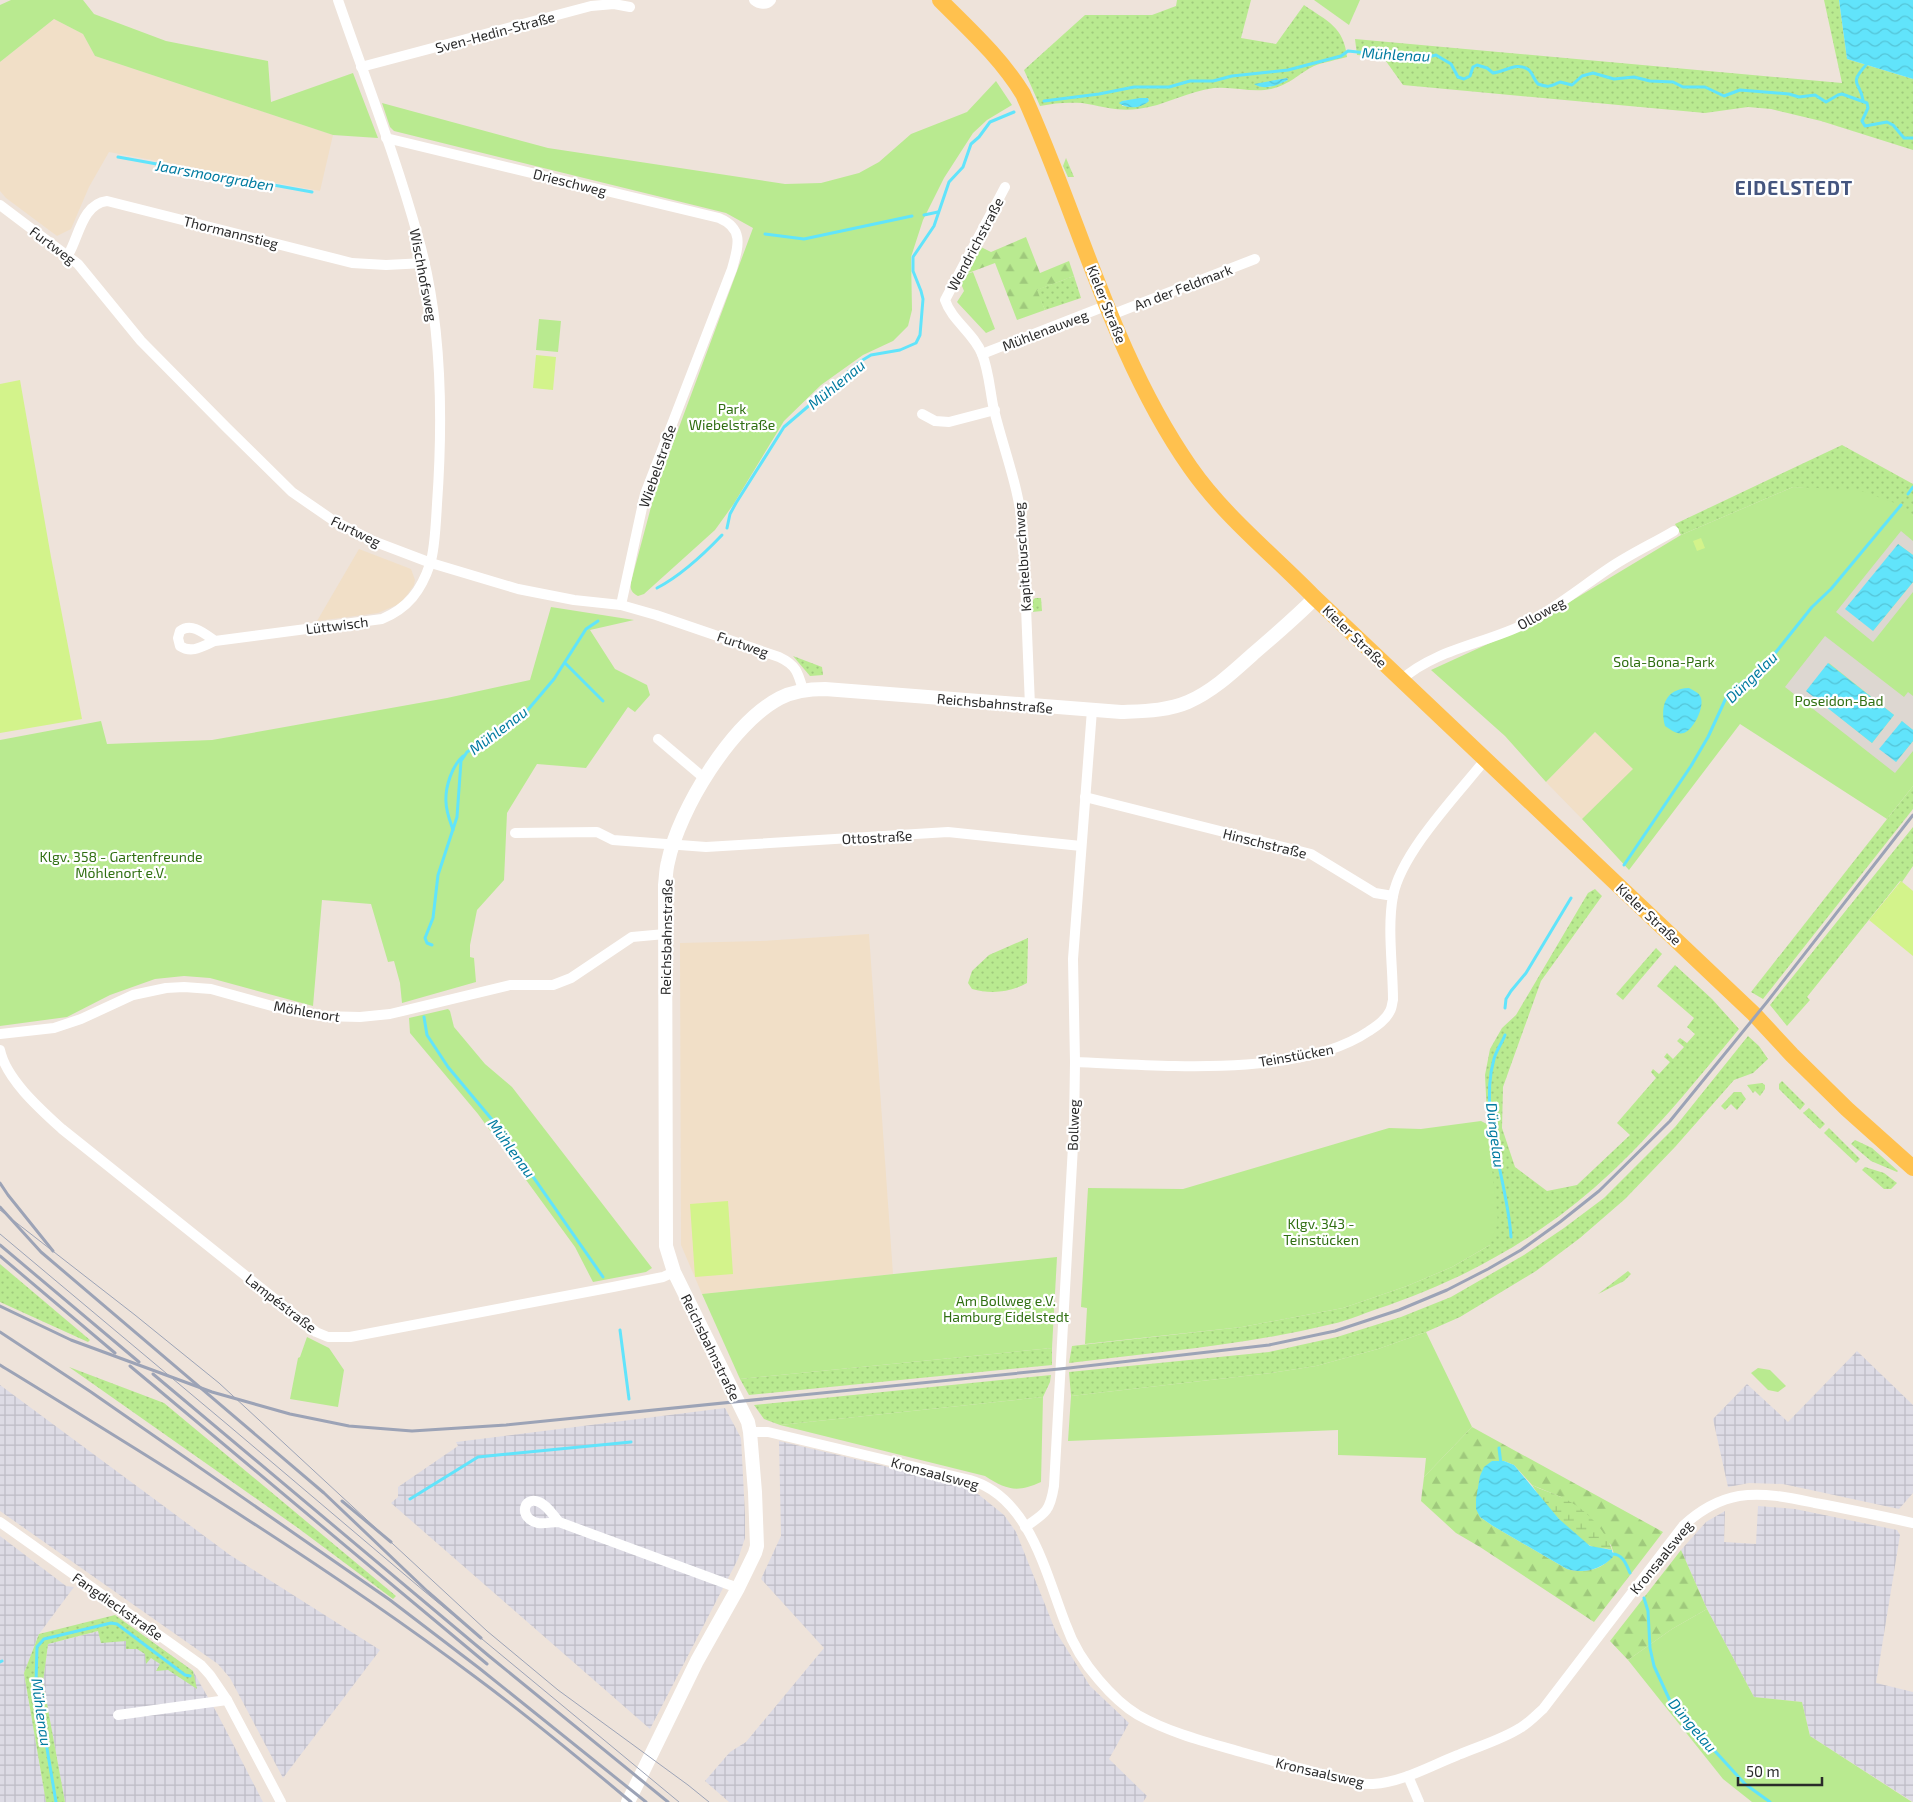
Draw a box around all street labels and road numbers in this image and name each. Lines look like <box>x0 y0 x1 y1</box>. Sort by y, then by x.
street label: Sven-Hedin-Straße <box>433 8 557 56</box>
street label: Drieschweg <box>532 165 609 199</box>
street label: Wendrichstraße <box>943 194 1007 294</box>
street label: Thormannstieg <box>182 212 280 252</box>
street label: Furtweg <box>27 222 79 268</box>
street label: Wischhofsweg <box>407 227 441 323</box>
street label: An der Feldmark <box>1132 260 1234 314</box>
street label: Kieler Straße <box>1084 262 1130 346</box>
street label: Mühlenauweg <box>1000 306 1091 354</box>
street label: Wiebelstraße <box>635 422 679 510</box>
street label: Kapitelbuschweg <box>1010 502 1034 612</box>
street label: Furtweg <box>328 512 384 550</box>
street label: Olloweg <box>1514 593 1568 633</box>
street label: Kieler Straße <box>1319 601 1391 671</box>
street label: Lüttwisch <box>305 613 369 637</box>
street label: Furtweg <box>715 627 771 661</box>
street label: Reichsbahnstraße <box>936 689 1054 717</box>
street label: Hinschstraße <box>1221 824 1309 862</box>
street label: Ottostraße <box>841 827 913 847</box>
street label: Reichsbahnstraße <box>656 879 676 995</box>
street label: Kieler Straße <box>1613 880 1685 948</box>
street label: Möhlenort <box>272 997 342 1025</box>
street label: Teinstücken <box>1257 1040 1335 1070</box>
street label: Bollweg <box>1064 1099 1082 1151</box>
street label: Lampéstraße <box>242 1270 320 1336</box>
street label: Reichsbahnstraße <box>678 1291 744 1403</box>
street label: Kronsaalsweg <box>889 1453 981 1493</box>
street label: Kronsaalsweg <box>1626 1516 1696 1597</box>
street label: Fangdieckstraße <box>70 1568 166 1644</box>
street label: Kronsaalsweg <box>1274 1754 1366 1790</box>

